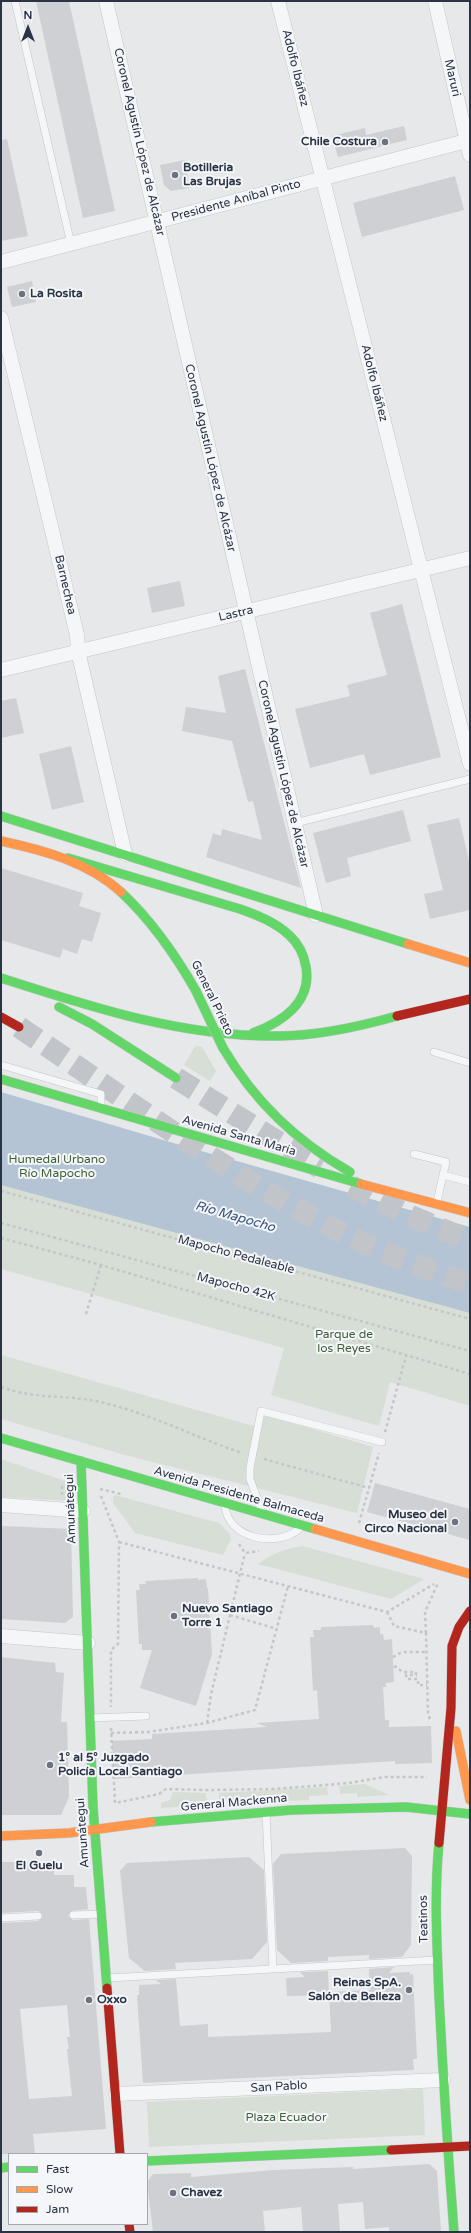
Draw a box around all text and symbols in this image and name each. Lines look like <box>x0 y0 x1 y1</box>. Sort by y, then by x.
north arrow <box>8 8 48 48</box>
text: N <box>24 9 32 22</box>
street label: Adolfo Ibáñez <box>278 28 312 108</box>
street label: Coronel Agustín López de Alcázar <box>110 47 168 237</box>
street label: Maruri <box>441 58 463 98</box>
place label: Chile Costura <box>301 135 377 149</box>
marker: Chile Costura <box>380 137 390 147</box>
place label: Botilleria Las Brujas <box>183 161 241 189</box>
marker: Botilleria Las Brujas <box>170 170 180 180</box>
street label: Presidente Aníbal Pinto <box>170 177 302 225</box>
place label: La Rosita <box>30 287 83 301</box>
marker: La Rosita <box>17 289 27 299</box>
street label: Adolfo Ibáñez <box>357 343 391 423</box>
street label: Coronel Agustín López de Alcázar <box>181 363 239 553</box>
street label: Barnechea <box>51 554 79 616</box>
street label: Lastra <box>217 603 255 625</box>
street label: Coronel Agustín López de Alcázar <box>254 679 312 869</box>
street label: General Prieto <box>188 958 236 1038</box>
street label: Avenida Santa María <box>180 1113 298 1159</box>
park label: Humedal Urbano Río Mapocho <box>9 1153 105 1181</box>
water label: Río Mapocho <box>193 1198 277 1236</box>
street label: Mapocho Pedaleable <box>176 1232 296 1278</box>
street label: Mapocho 42K <box>195 1270 277 1304</box>
park label: Parque de los Reyes <box>315 1328 373 1356</box>
street label: Avenida Presidente Balmaceda <box>152 1464 326 1526</box>
street label: Amunátegui <box>63 1474 79 1544</box>
place label: Museo del Circo Nacional <box>364 1508 447 1536</box>
marker: Museo del Circo Nacional <box>450 1517 460 1527</box>
place label: Nuevo Santiago Torre 1 <box>182 1602 273 1630</box>
marker: Nuevo Santiago Torre 1 <box>169 1611 179 1621</box>
place label: 1° al 5° Juzgado Policía Local Santiago <box>58 1751 182 1779</box>
marker: 1° al 5° Juzgado Policía Local Santiago <box>45 1760 55 1770</box>
street label: General Mackenna <box>180 1791 288 1815</box>
street label: Amunátegui <box>73 1797 93 1869</box>
marker: El Guelu <box>34 1848 44 1858</box>
place label: El Guelu <box>15 1859 63 1873</box>
street label: Teatinos <box>416 1895 432 1943</box>
place label: Reinas SpA. Salón de Belleza <box>308 1976 401 2004</box>
marker: Reinas SpA. Salón de Belleza <box>404 1985 414 1995</box>
place label: Oxxo <box>97 1993 127 2007</box>
marker: Oxxo <box>84 1995 94 2005</box>
street label: San Pablo <box>250 2078 308 2096</box>
park label: Plaza Ecuador <box>246 2111 326 2125</box>
legend <box>8 2153 148 2225</box>
text: Fast <box>46 2162 69 2176</box>
text: Slow <box>46 2182 73 2196</box>
place label: Chavez <box>181 2186 222 2200</box>
marker: Chavez <box>168 2188 178 2198</box>
text: Jam <box>46 2202 69 2216</box>

